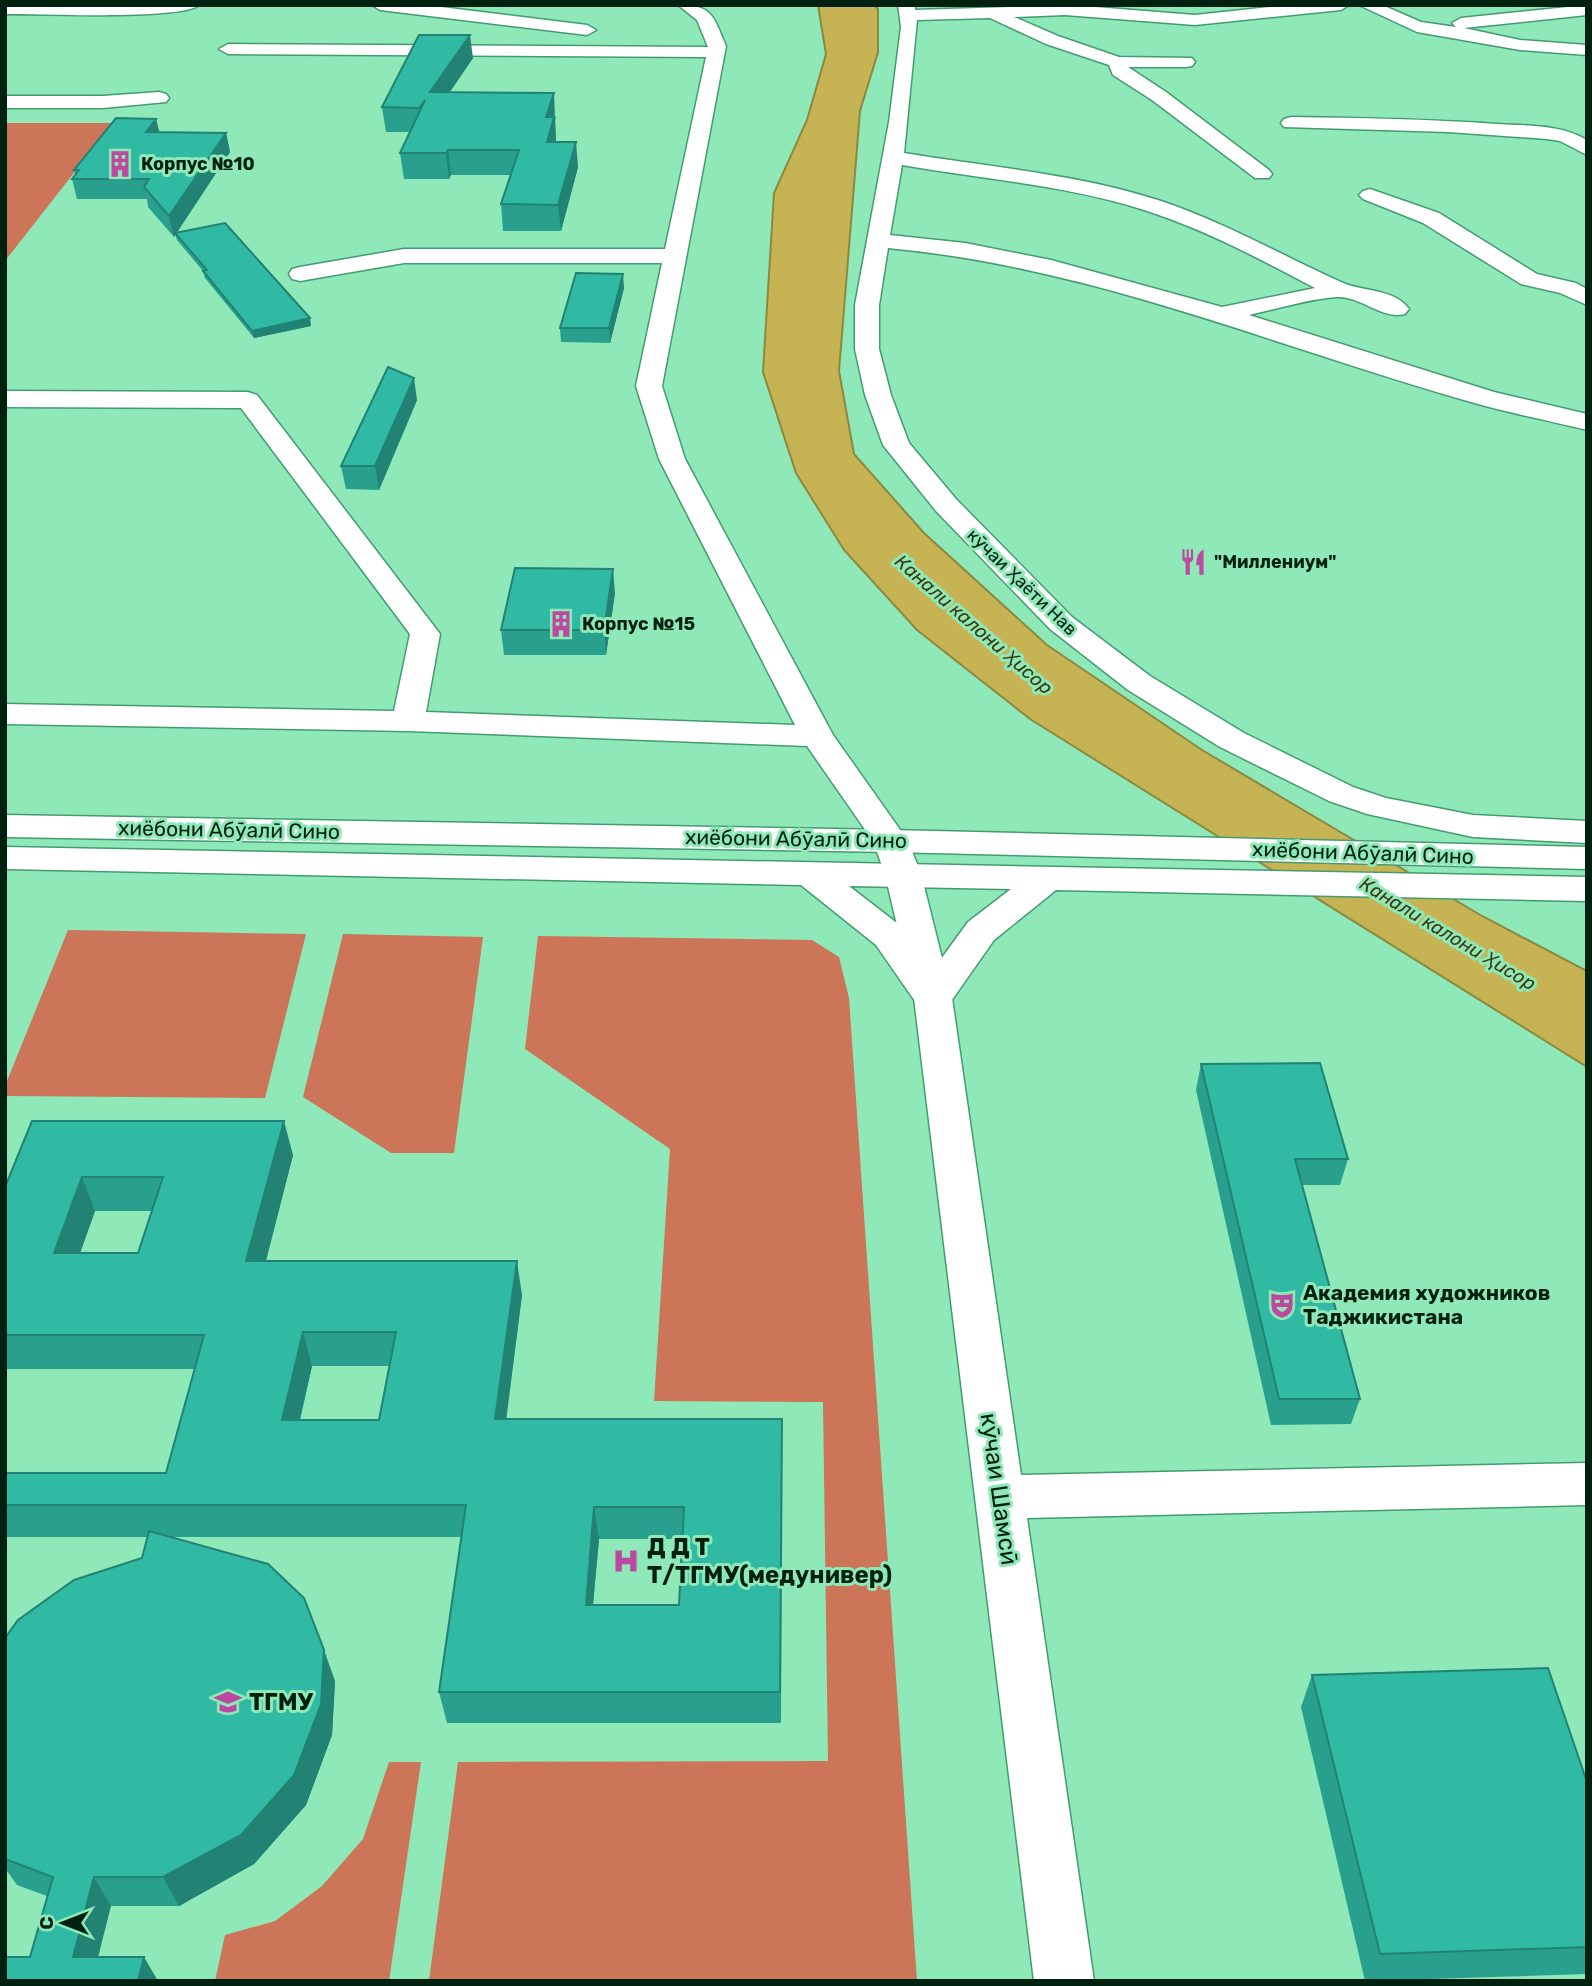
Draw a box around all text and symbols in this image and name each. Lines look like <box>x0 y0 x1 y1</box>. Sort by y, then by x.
building icon: Корпус №10 <box>105 149 135 179</box>
place label: Корпус №10 <box>141 153 255 175</box>
street label: кӯчаи Ҳаёти Нав <box>962 524 1082 640</box>
restaurant icon: "Миллениум" <box>1178 547 1208 577</box>
water label: Канали калони Ҳисор <box>890 550 1057 699</box>
place label: "Миллениум" <box>1214 551 1336 573</box>
building icon: Корпус №15 <box>546 609 576 639</box>
place label: Корпус №15 <box>582 613 695 635</box>
street label: хиёбони Абӯалӣ Сино <box>118 815 340 844</box>
street label: хиёбони Абӯалӣ Сино <box>685 824 907 853</box>
street label: хиёбони Абӯалӣ Сино <box>1252 836 1474 869</box>
water label: Канали калони Ҳисор <box>1356 872 1540 995</box>
place label: Академия художников Таджикистана <box>1303 1280 1550 1329</box>
theatre icon: Академия художников Таджикистана <box>1267 1290 1297 1320</box>
street label: кӯчаи Шамсӣ <box>974 1411 1024 1567</box>
place label: Д Д Т Т/ТГМУ(медунивер) <box>647 1533 892 1589</box>
hospital icon: Д Д Т Т/ТГМУ(медунивер) <box>611 1546 641 1576</box>
school or university icon: ТГМУ <box>213 1687 243 1717</box>
place label: ТГМУ <box>249 1688 314 1716</box>
north arrow <box>28 1888 98 1958</box>
text: С <box>35 1916 58 1930</box>

